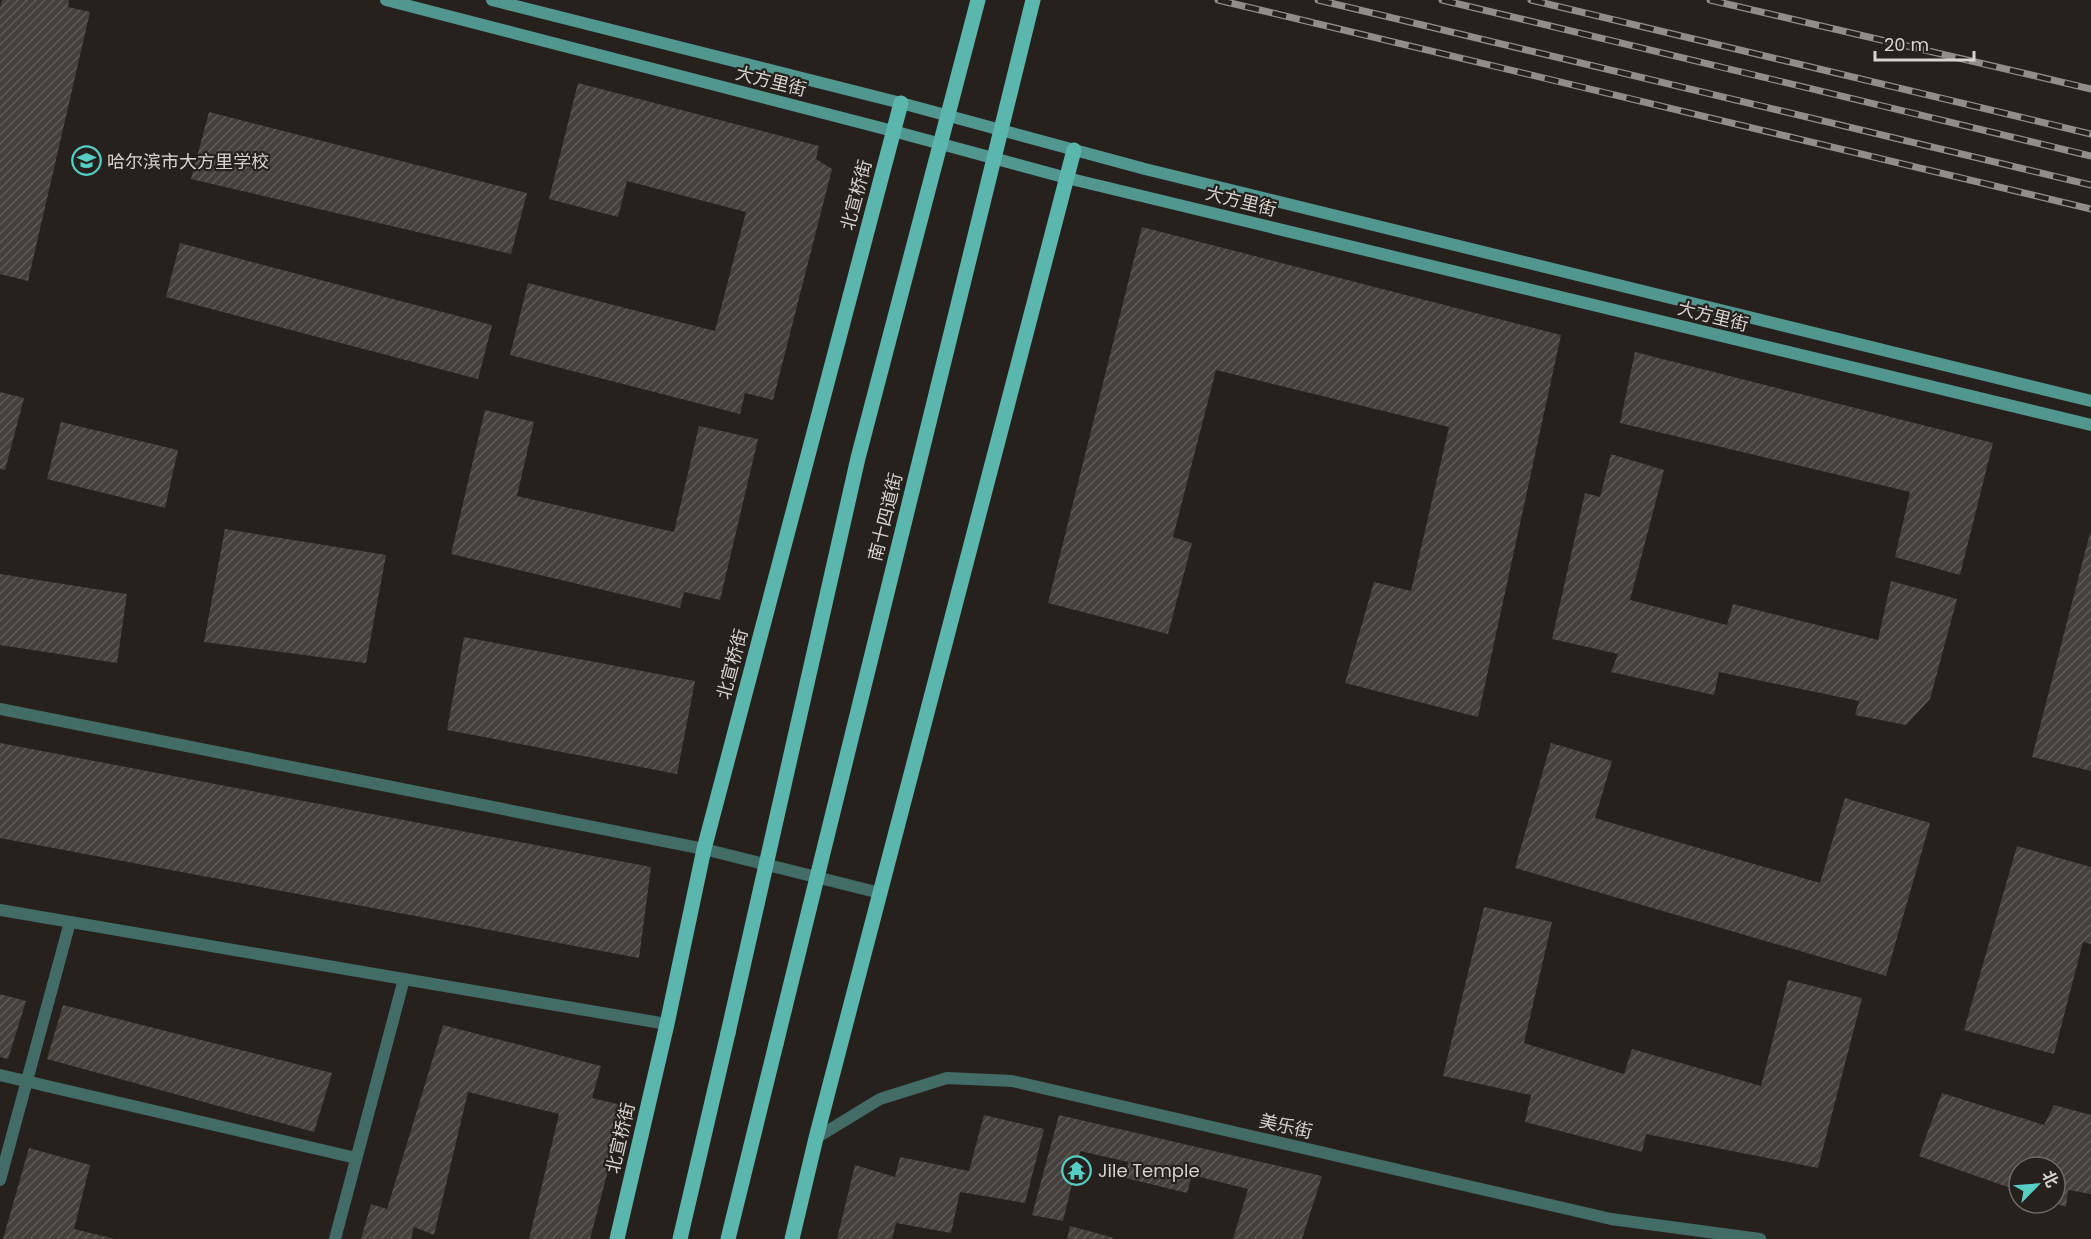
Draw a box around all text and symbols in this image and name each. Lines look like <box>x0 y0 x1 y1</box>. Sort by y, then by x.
scale bar <box>1875 24 1974 62</box>
text: 20 m <box>1884 32 1929 57</box>
street label: 大方里街 <box>733 60 809 102</box>
school or university icon: 哈尔滨市大方里学校 <box>70 145 102 177</box>
place label: 哈尔滨市大方里学校 <box>107 149 269 174</box>
street label: 北宣桥街 <box>835 157 877 233</box>
street label: 大方里街 <box>1203 180 1279 222</box>
street label: 大方里街 <box>1675 295 1751 337</box>
street label: 南十四道街 <box>862 470 908 564</box>
street label: 北宣桥街 <box>711 626 753 702</box>
street label: 北宣桥街 <box>600 1100 640 1176</box>
street label: 美乐街 <box>1257 1108 1315 1144</box>
temple icon: Jile Temple <box>1061 1154 1093 1186</box>
north arrow <box>2007 1155 2067 1215</box>
place label: Jile Temple <box>1098 1158 1200 1183</box>
text: 北 <box>2036 1167 2064 1191</box>

